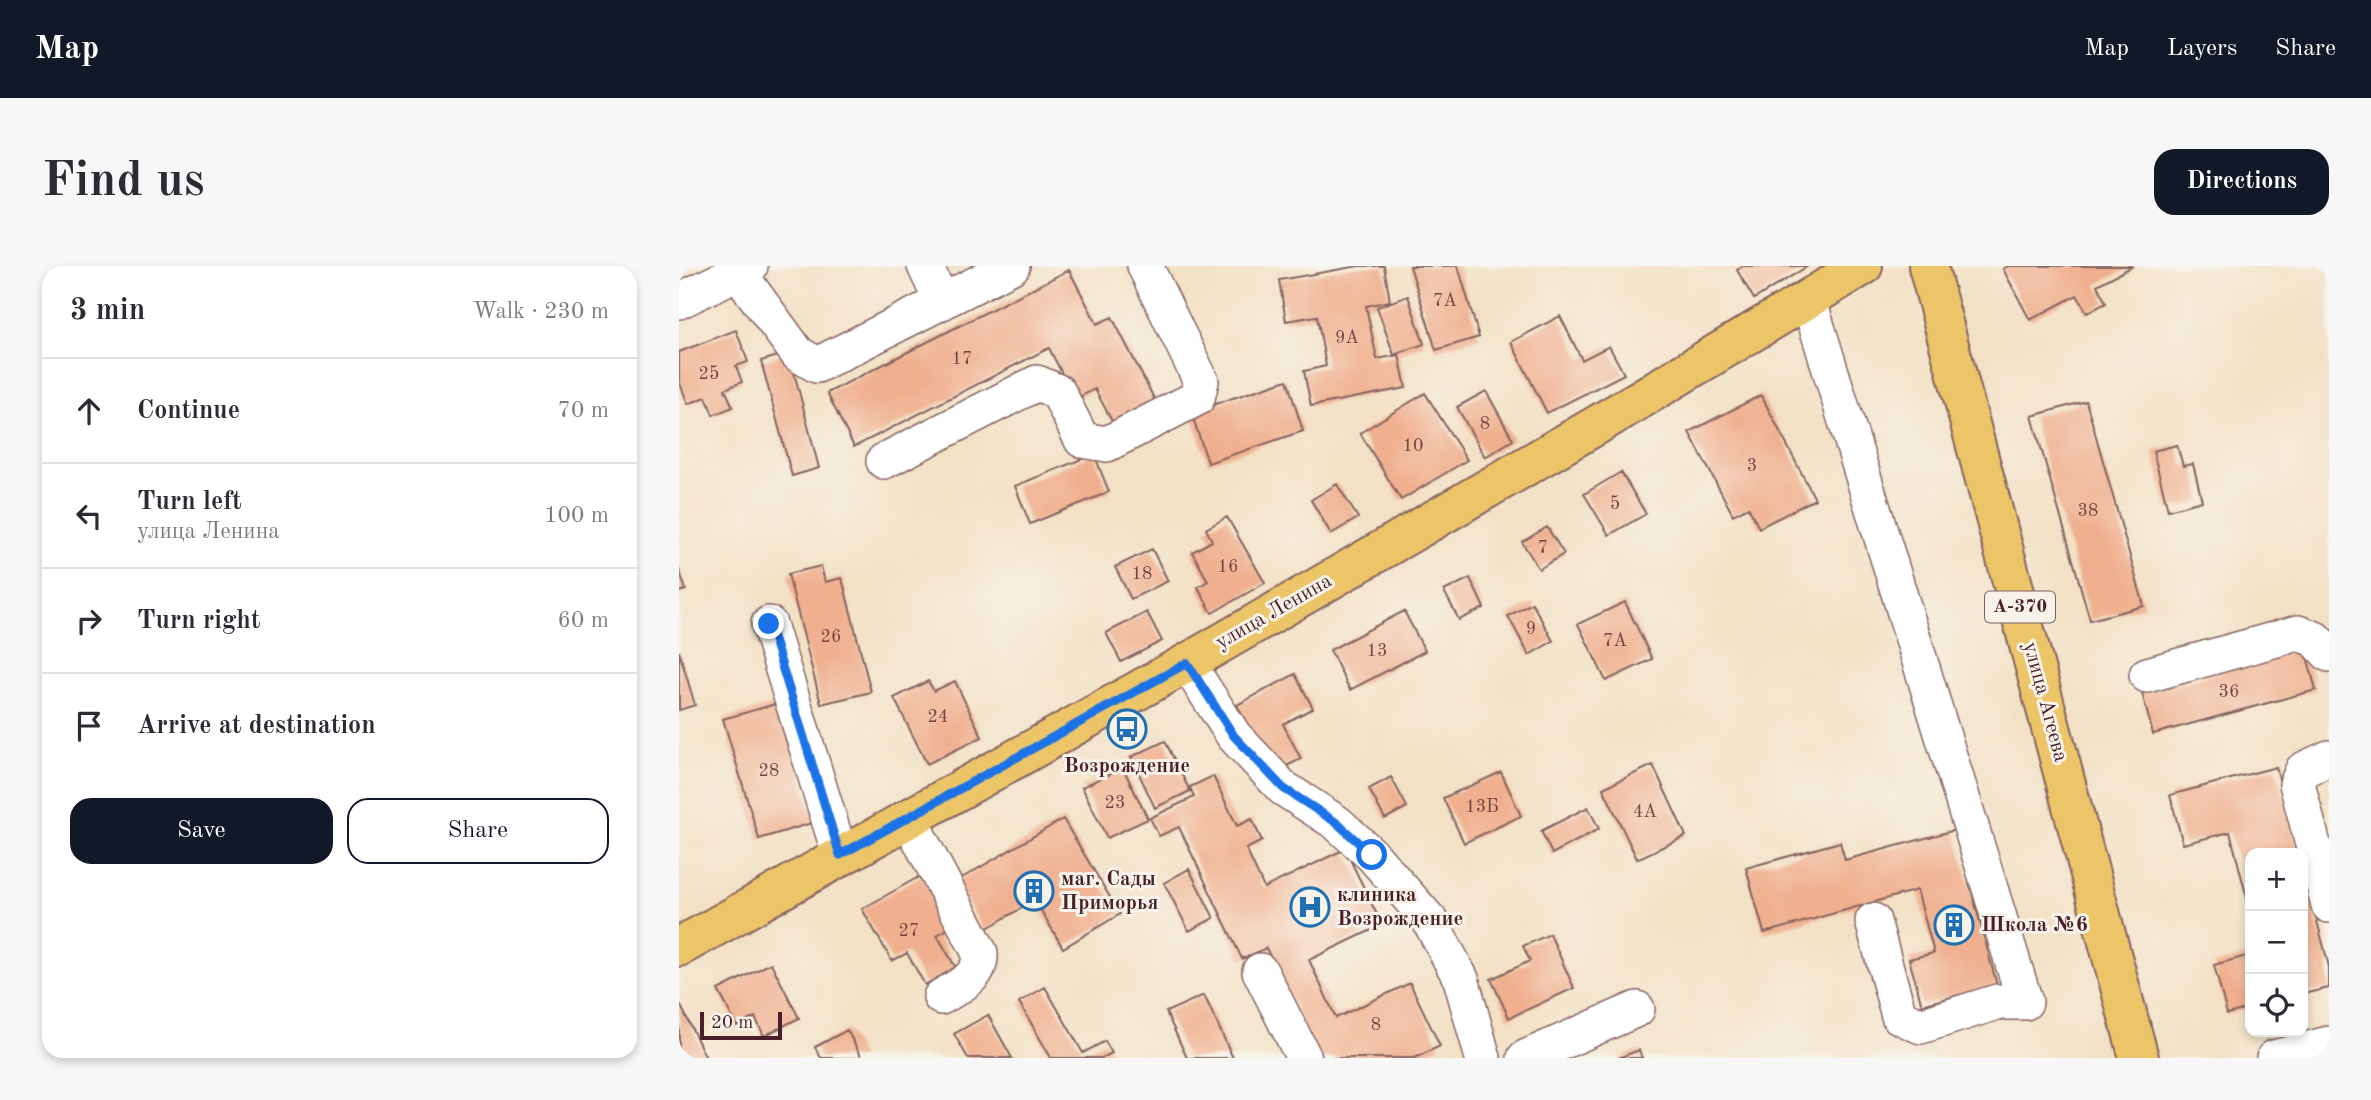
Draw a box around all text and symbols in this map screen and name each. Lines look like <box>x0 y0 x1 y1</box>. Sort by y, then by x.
text: Map <box>35 33 99 66</box>
text: Map <box>2085 37 2129 61</box>
text: Layers <box>2167 37 2237 61</box>
text: Share <box>2275 37 2336 61</box>
button: Directions <box>2154 149 2329 215</box>
text: Find us <box>42 158 205 207</box>
house number: 7А <box>1433 292 1457 310</box>
text: 3 min <box>70 296 145 326</box>
text: Walk · 230 m <box>473 300 609 323</box>
house number: 9А <box>1335 329 1359 347</box>
house number: 17 <box>952 350 972 368</box>
house number: 25 <box>699 365 719 383</box>
icon: ahead <box>70 392 108 430</box>
text: Continue <box>137 398 240 424</box>
text: 70 m <box>558 399 609 422</box>
house number: 8 <box>1480 415 1490 433</box>
house number: 10 <box>1403 437 1423 455</box>
house number: 3 <box>1747 457 1757 475</box>
text: Turn left <box>137 489 242 515</box>
house number: 5 <box>1610 495 1620 513</box>
icon: left <box>70 497 108 535</box>
house number: 38 <box>2078 502 2098 520</box>
text: 100 m <box>544 504 609 527</box>
text: улица Ленина <box>137 520 280 543</box>
house number: 7 <box>1538 539 1548 557</box>
house number: 16 <box>1218 558 1238 576</box>
house number: 18 <box>1132 565 1152 583</box>
street label: улица Ленина <box>1212 570 1336 654</box>
road number: А-370 <box>1985 592 2055 622</box>
icon: right <box>70 602 108 640</box>
text: Turn right <box>137 608 260 634</box>
route end <box>753 608 784 639</box>
text: 60 m <box>558 609 609 632</box>
house number: 9 <box>1526 620 1536 638</box>
house number: 26 <box>821 628 841 646</box>
house number: 7А <box>1603 632 1627 650</box>
street label: улица Агеева <box>2019 640 2071 764</box>
house number: 13 <box>1367 642 1387 660</box>
house number: 36 <box>2219 683 2239 701</box>
icon: arrive <box>70 707 108 745</box>
house number: 24 <box>928 708 948 726</box>
bus stop icon: Возрождение <box>1106 708 1148 750</box>
text: Arrive at destination <box>137 713 376 739</box>
place label: Возрождение <box>1064 756 1190 777</box>
house number: 28 <box>759 762 779 780</box>
house number: 23 <box>1105 794 1125 812</box>
button: Save <box>70 798 333 864</box>
button: Share <box>347 798 609 864</box>
house number: 13Б <box>1465 798 1499 816</box>
house number: 4А <box>1633 803 1657 821</box>
route start <box>1356 839 1387 870</box>
map controls <box>2245 848 2308 1037</box>
button: + <box>2245 848 2308 911</box>
place label: маг. Сады Приморья <box>1061 869 1158 914</box>
building icon: маг. Сады Приморья <box>1013 870 1055 912</box>
place label: клиника Возрождение <box>1337 885 1463 930</box>
hospital icon: клиника Возрождение <box>1289 886 1331 928</box>
building icon: Школа №6 <box>1933 904 1975 946</box>
button: − <box>2245 911 2308 974</box>
place label: Школа №6 <box>1981 915 2088 936</box>
house number: 27 <box>899 922 919 940</box>
button: locate <box>2245 974 2308 1037</box>
scale bar <box>700 1009 782 1041</box>
text: 20 m <box>711 1014 753 1033</box>
house number: 8 <box>1371 1016 1381 1034</box>

